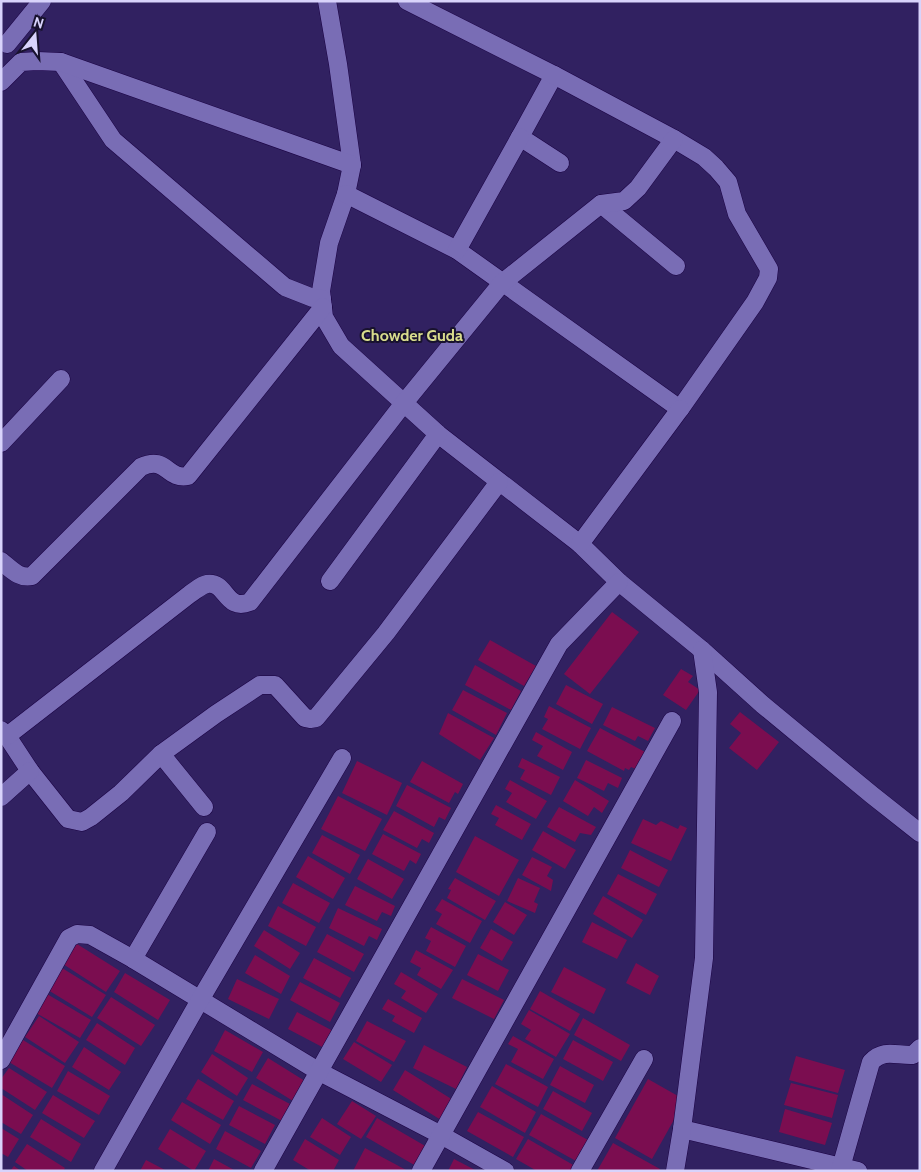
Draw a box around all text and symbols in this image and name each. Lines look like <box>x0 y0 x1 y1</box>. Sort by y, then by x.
north arrow <box>10 10 60 60</box>
text: N <box>31 13 46 33</box>
district label: Chowder Guda <box>361 326 463 345</box>

